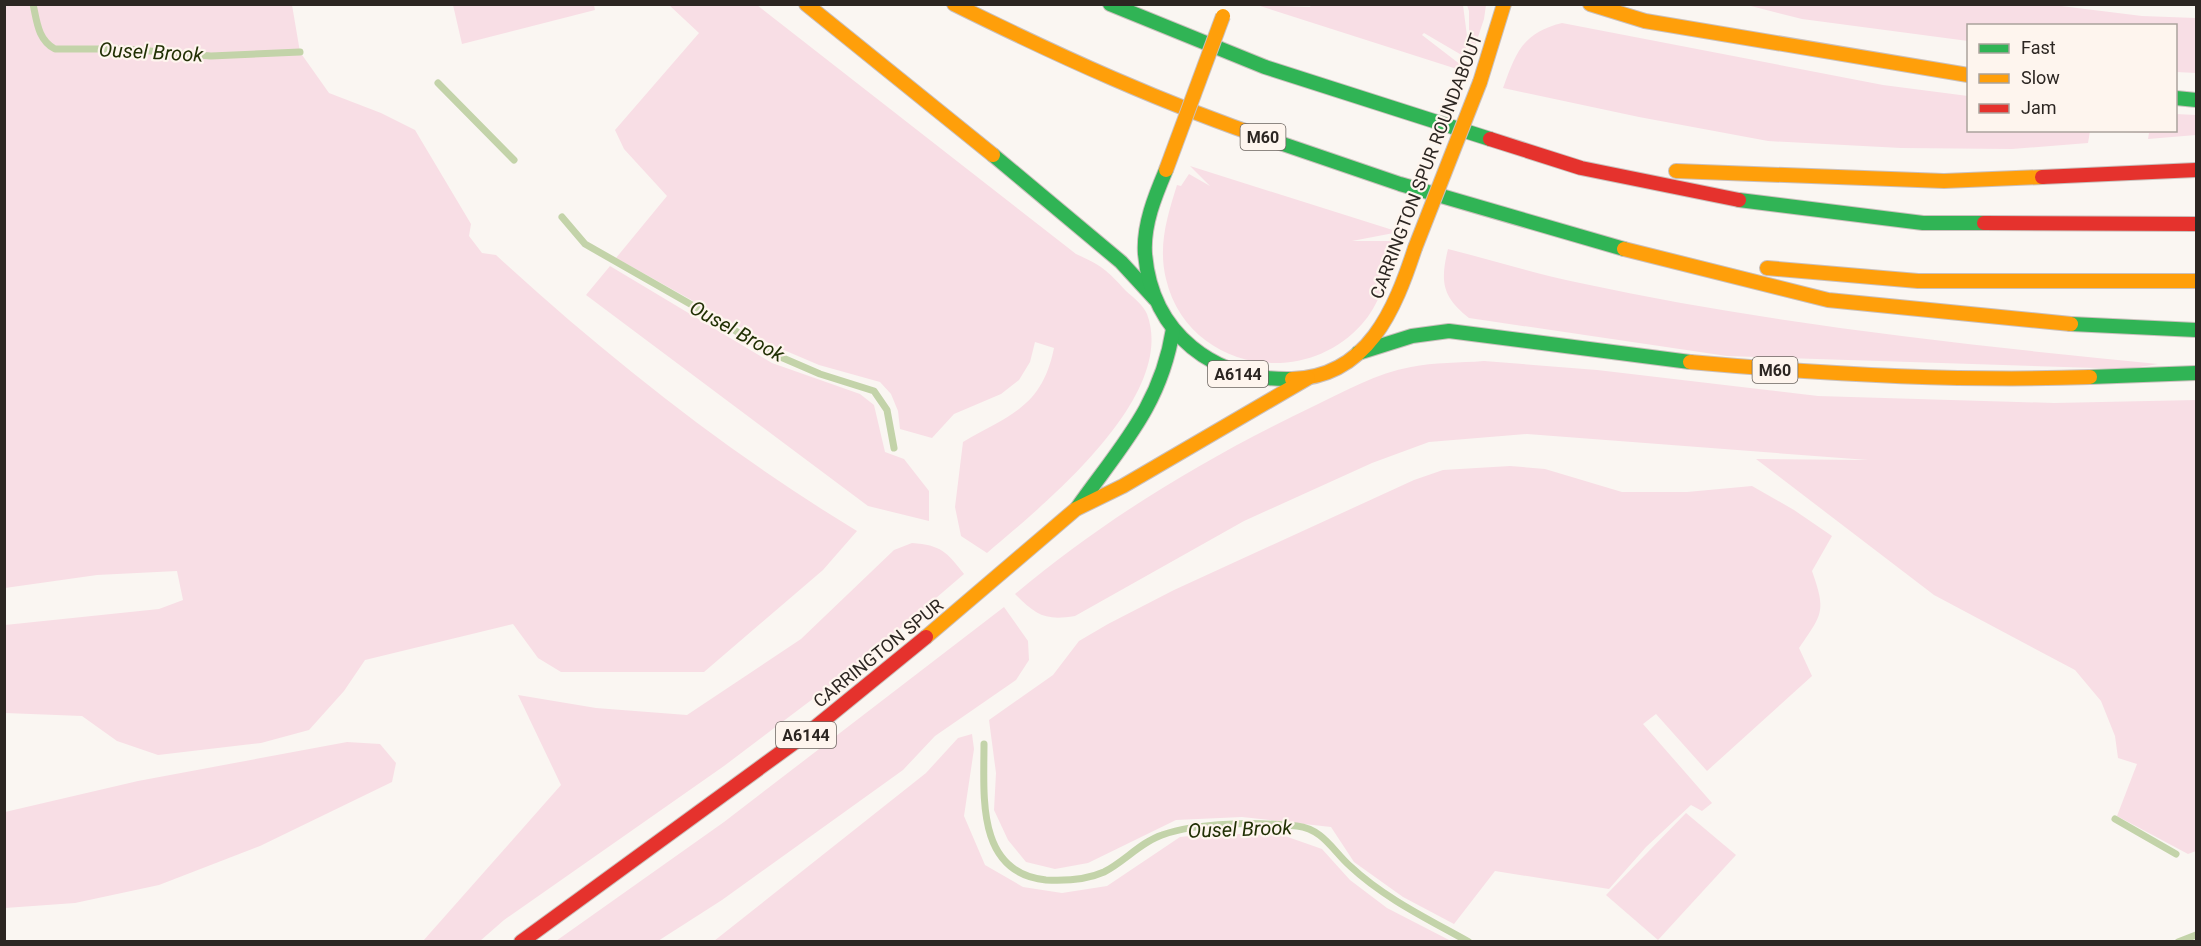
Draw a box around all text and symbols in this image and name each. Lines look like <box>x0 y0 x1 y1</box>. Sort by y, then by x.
legend <box>1967 24 2177 132</box>
street label: CARRINGTON SPUR ROUNDABOUT <box>1366 30 1487 302</box>
water label: Ousel Brook <box>98 37 205 67</box>
text: Fast <box>2021 37 2056 58</box>
text: Slow <box>2021 67 2060 88</box>
text: Jam <box>2021 97 2057 118</box>
road number: M60 <box>1240 124 1286 150</box>
water label: Ousel Brook <box>686 295 789 367</box>
road number: M60 <box>1752 357 1798 383</box>
road number: A6144 <box>1208 361 1268 387</box>
street label: CARRINGTON SPUR <box>809 594 947 712</box>
road number: A6144 <box>776 722 836 748</box>
water label: Ousel Brook <box>1187 815 1294 843</box>

